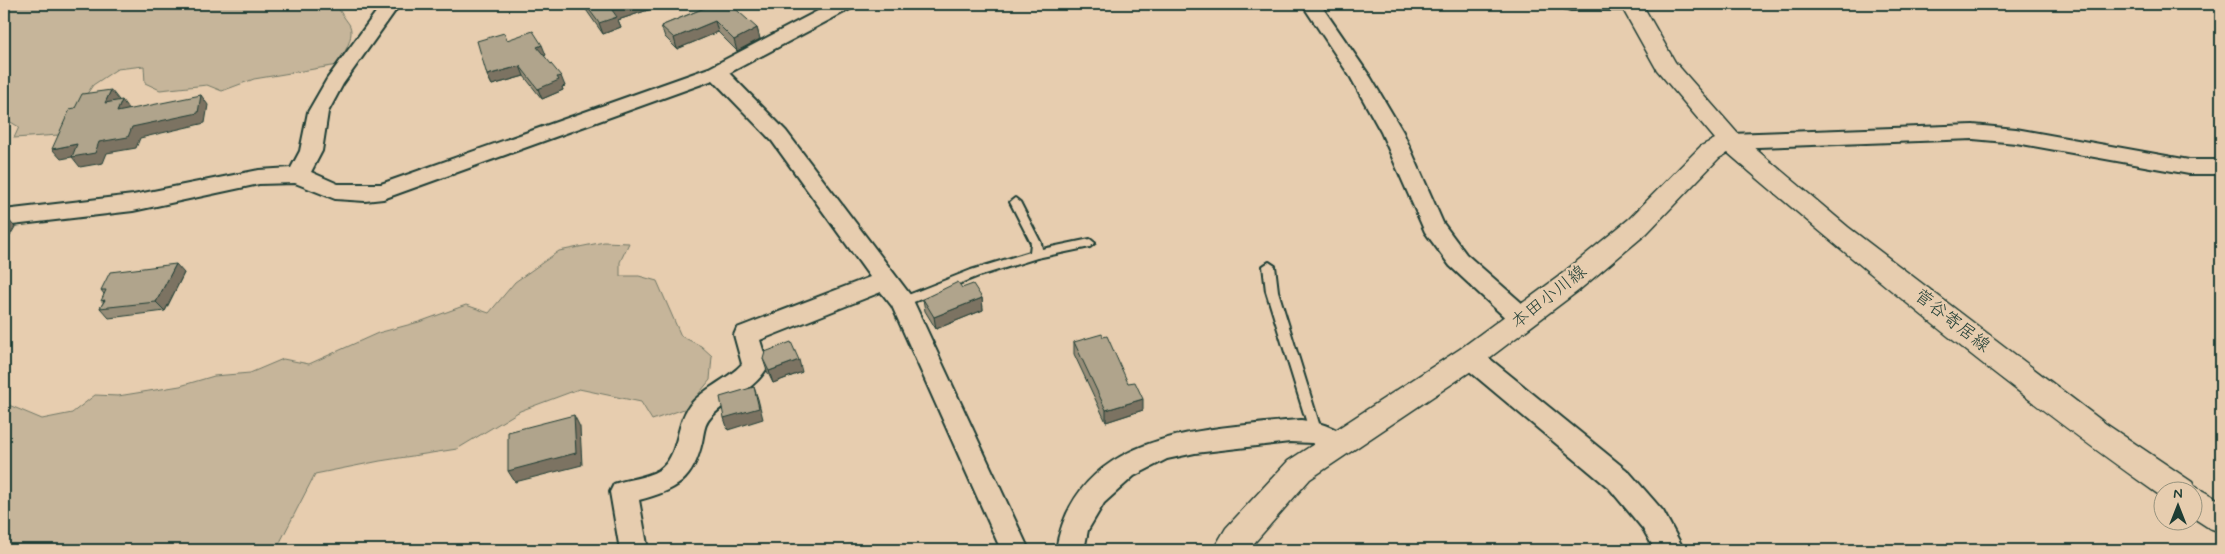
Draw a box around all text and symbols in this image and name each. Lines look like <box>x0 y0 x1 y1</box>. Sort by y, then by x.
street label: 本田小川線 <box>1506 260 1592 334</box>
street label: 菅谷寄居線 <box>1909 284 1995 358</box>
north arrow <box>2152 482 2202 532</box>
text: N <box>2173 485 2183 503</box>

